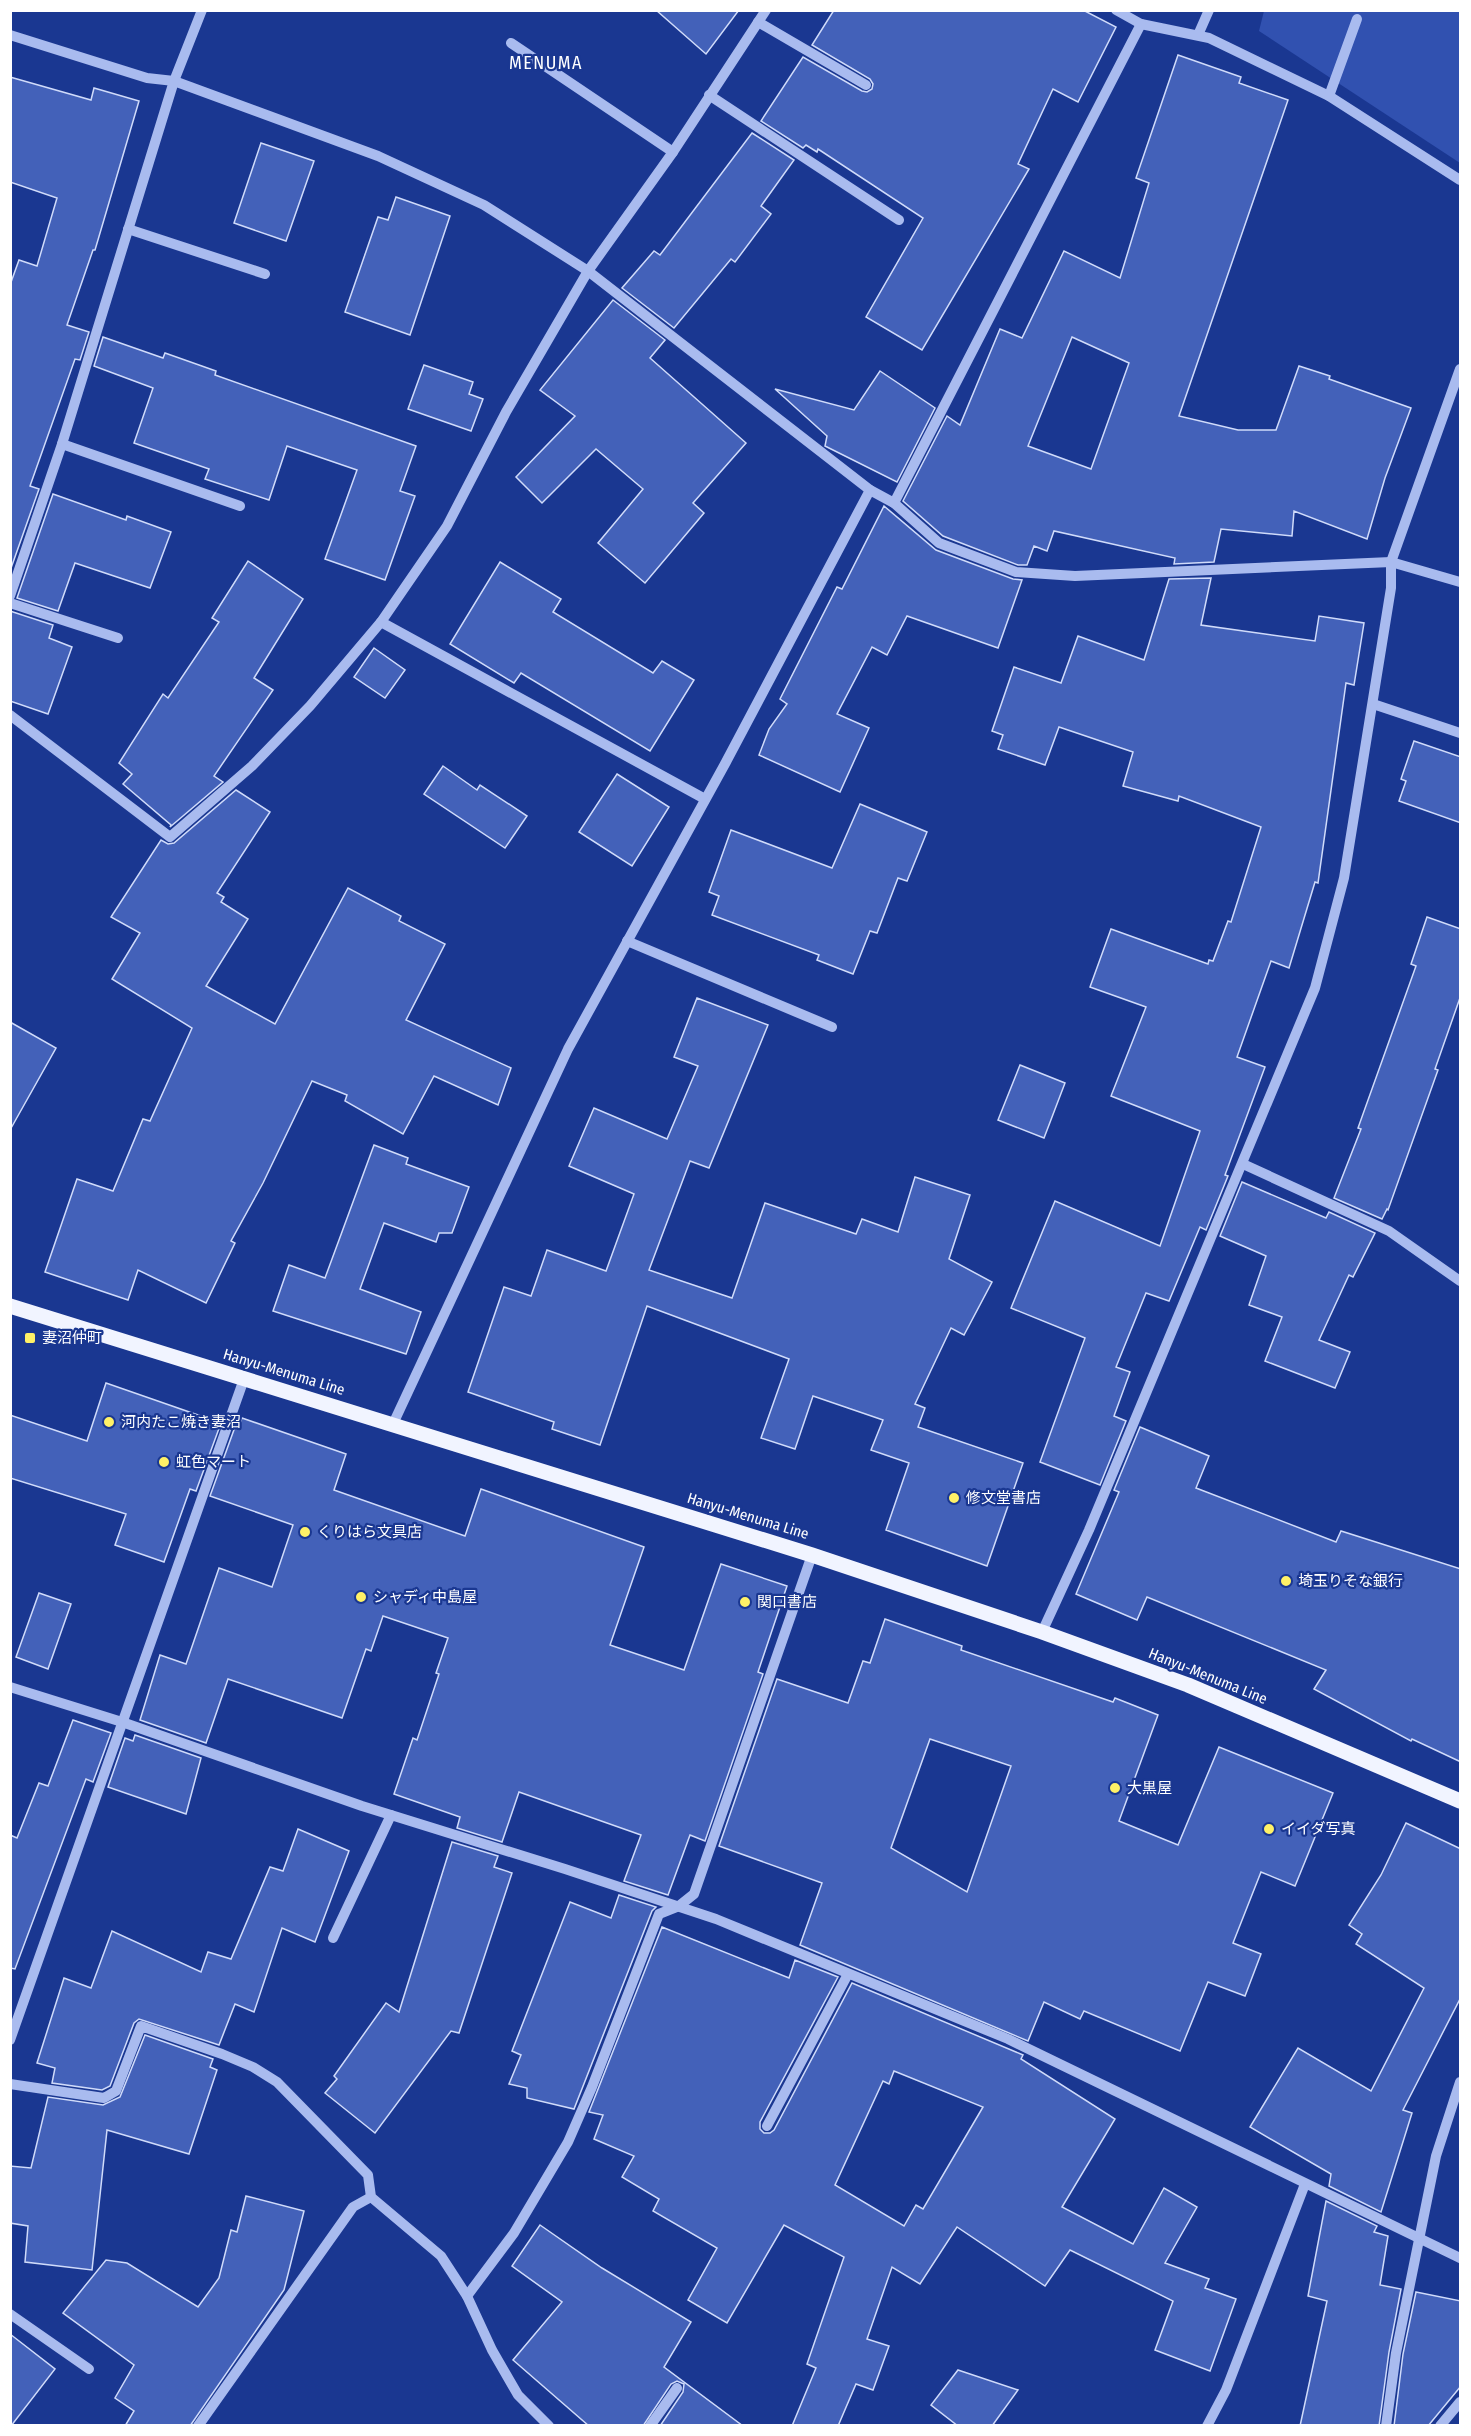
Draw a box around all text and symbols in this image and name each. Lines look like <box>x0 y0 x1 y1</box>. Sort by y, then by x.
district label: MENUMA <box>509 52 583 74</box>
place label: 妻沼仲町 <box>42 1329 102 1347</box>
marker: 妻沼仲町 <box>23 1331 37 1345</box>
street label: Hanyu-Menuma Line <box>221 1345 347 1399</box>
place label: 河内たこ焼き妻沼 <box>121 1413 241 1431</box>
marker: 河内たこ焼き妻沼 <box>102 1415 116 1429</box>
place label: 虹色マート <box>176 1453 251 1471</box>
marker: 虹色マート <box>157 1455 171 1469</box>
street label: Hanyu-Menuma Line <box>685 1489 811 1543</box>
place label: 修文堂書店 <box>966 1489 1041 1507</box>
marker: 修文堂書店 <box>947 1491 961 1505</box>
place label: くりはら文具店 <box>317 1523 422 1541</box>
marker: くりはら文具店 <box>298 1525 312 1539</box>
place label: 埼玉りそな銀行 <box>1298 1572 1403 1590</box>
marker: 埼玉りそな銀行 <box>1279 1574 1293 1588</box>
place label: シャディ中島屋 <box>373 1588 477 1606</box>
marker: シャディ中島屋 <box>354 1590 368 1604</box>
place label: 関口書店 <box>757 1593 817 1611</box>
marker: 関口書店 <box>738 1595 752 1609</box>
street label: Hanyu-Menuma Line <box>1146 1644 1270 1708</box>
place label: 大黒屋 <box>1127 1779 1172 1797</box>
marker: 大黒屋 <box>1108 1781 1122 1795</box>
place label: イイダ写真 <box>1281 1820 1355 1838</box>
marker: イイダ写真 <box>1262 1822 1276 1836</box>

